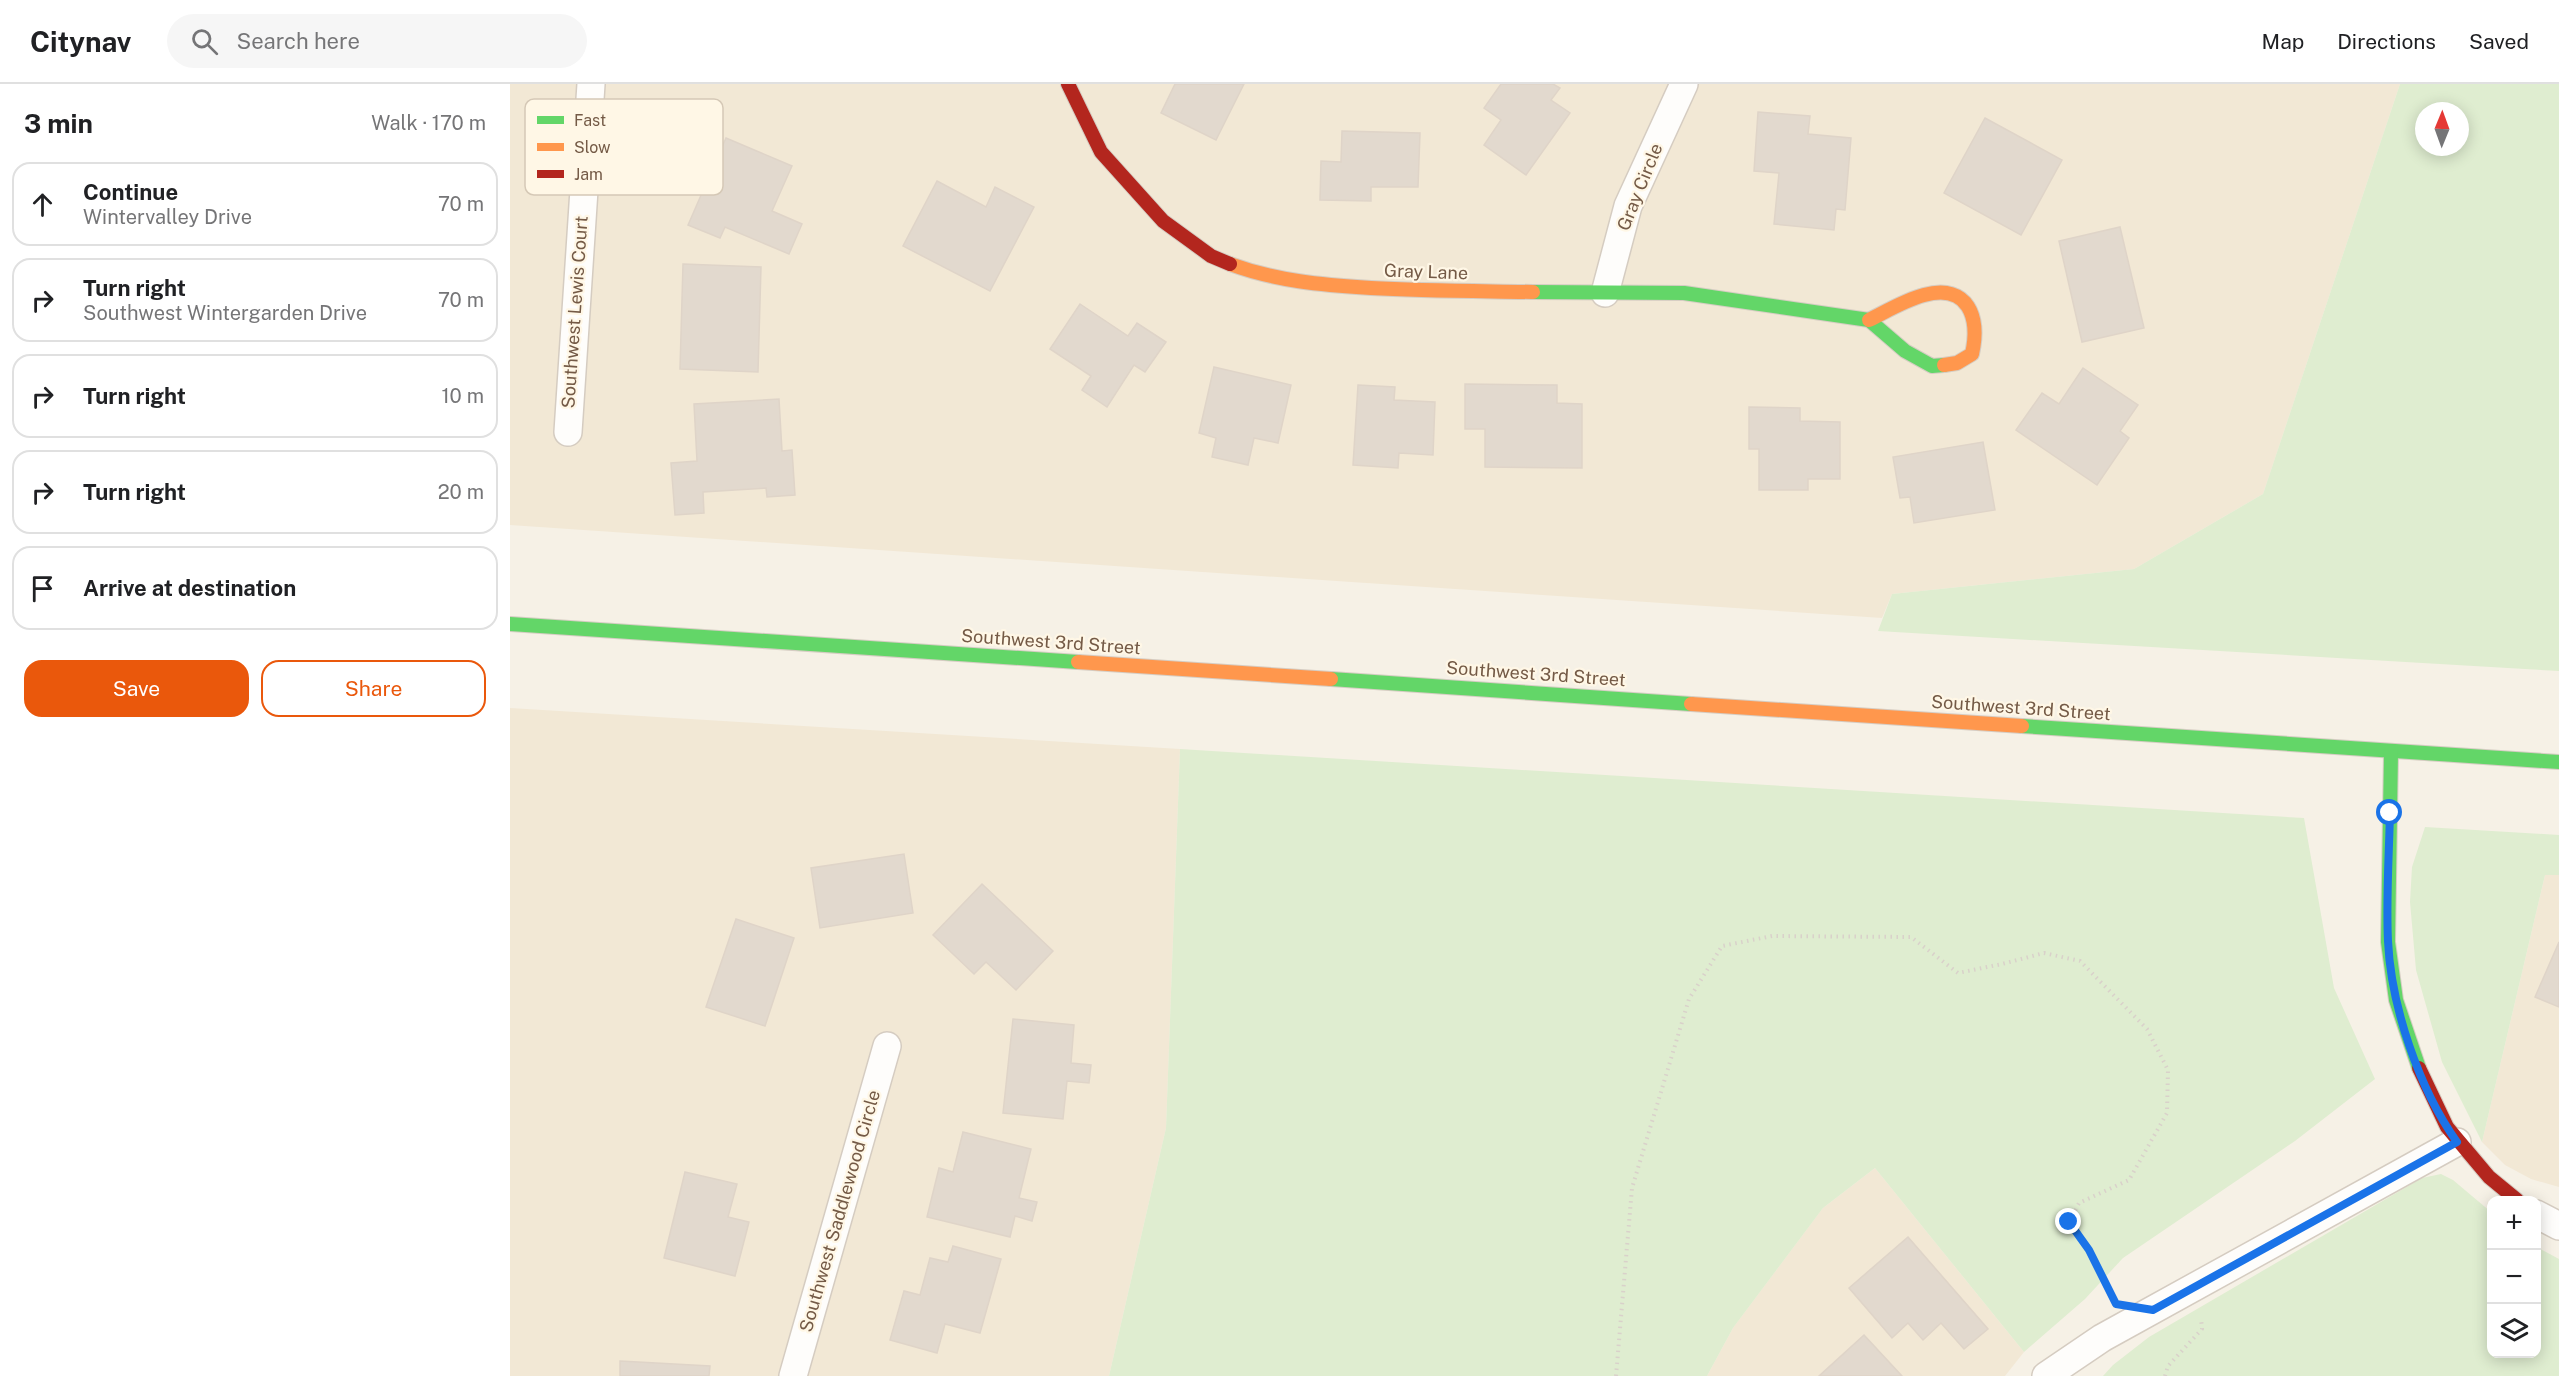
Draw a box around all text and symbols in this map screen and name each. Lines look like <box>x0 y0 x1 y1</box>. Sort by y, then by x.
search box <box>167 14 587 68</box>
text: Citynav <box>30 25 131 58</box>
icon: search <box>188 25 221 58</box>
text: Search here <box>236 28 360 54</box>
text: Map <box>2262 29 2304 54</box>
text: Directions <box>2337 29 2436 54</box>
text: Saved <box>2469 29 2529 54</box>
legend <box>525 99 723 195</box>
north arrow <box>2415 102 2469 156</box>
text: 3 min <box>24 108 93 139</box>
text: Walk · 170 m <box>371 111 486 135</box>
text: Fast <box>574 111 606 130</box>
text: Slow <box>574 138 611 157</box>
street label: Gray Circle <box>1613 140 1667 234</box>
text: Jam <box>574 165 603 184</box>
text: Continue <box>83 179 178 205</box>
icon: ahead <box>26 188 59 221</box>
text: 70 m <box>438 192 484 216</box>
text: Wintervalley Drive <box>83 205 252 229</box>
street label: Southwest Lewis Court <box>557 215 592 409</box>
street label: Gray Lane <box>1384 260 1468 283</box>
text: Turn right <box>83 275 186 301</box>
icon: right <box>26 284 59 317</box>
text: 70 m <box>438 288 484 312</box>
text: Southwest Wintergarden Drive <box>83 301 367 325</box>
icon: right <box>26 380 59 413</box>
text: Turn right <box>83 383 186 409</box>
text: 10 m <box>441 384 484 408</box>
icon: right <box>26 476 59 509</box>
text: Turn right <box>83 479 186 505</box>
text: 20 m <box>438 480 484 504</box>
icon: arrive <box>26 572 59 605</box>
text: Arrive at destination <box>83 575 296 601</box>
street label: Southwest 3rd Street <box>961 625 1142 658</box>
street label: Southwest 3rd Street <box>1446 657 1627 690</box>
button: Save <box>24 660 249 717</box>
button: Share <box>261 660 486 717</box>
street label: Southwest 3rd Street <box>1931 691 2112 724</box>
route start <box>2376 799 2402 825</box>
street label: Southwest Saddlewood Circle <box>795 1087 884 1334</box>
map controls <box>2487 1196 2541 1358</box>
button: + <box>2487 1196 2541 1250</box>
route end <box>2055 1208 2081 1234</box>
button: − <box>2487 1250 2541 1304</box>
button: layers <box>2487 1304 2541 1358</box>

